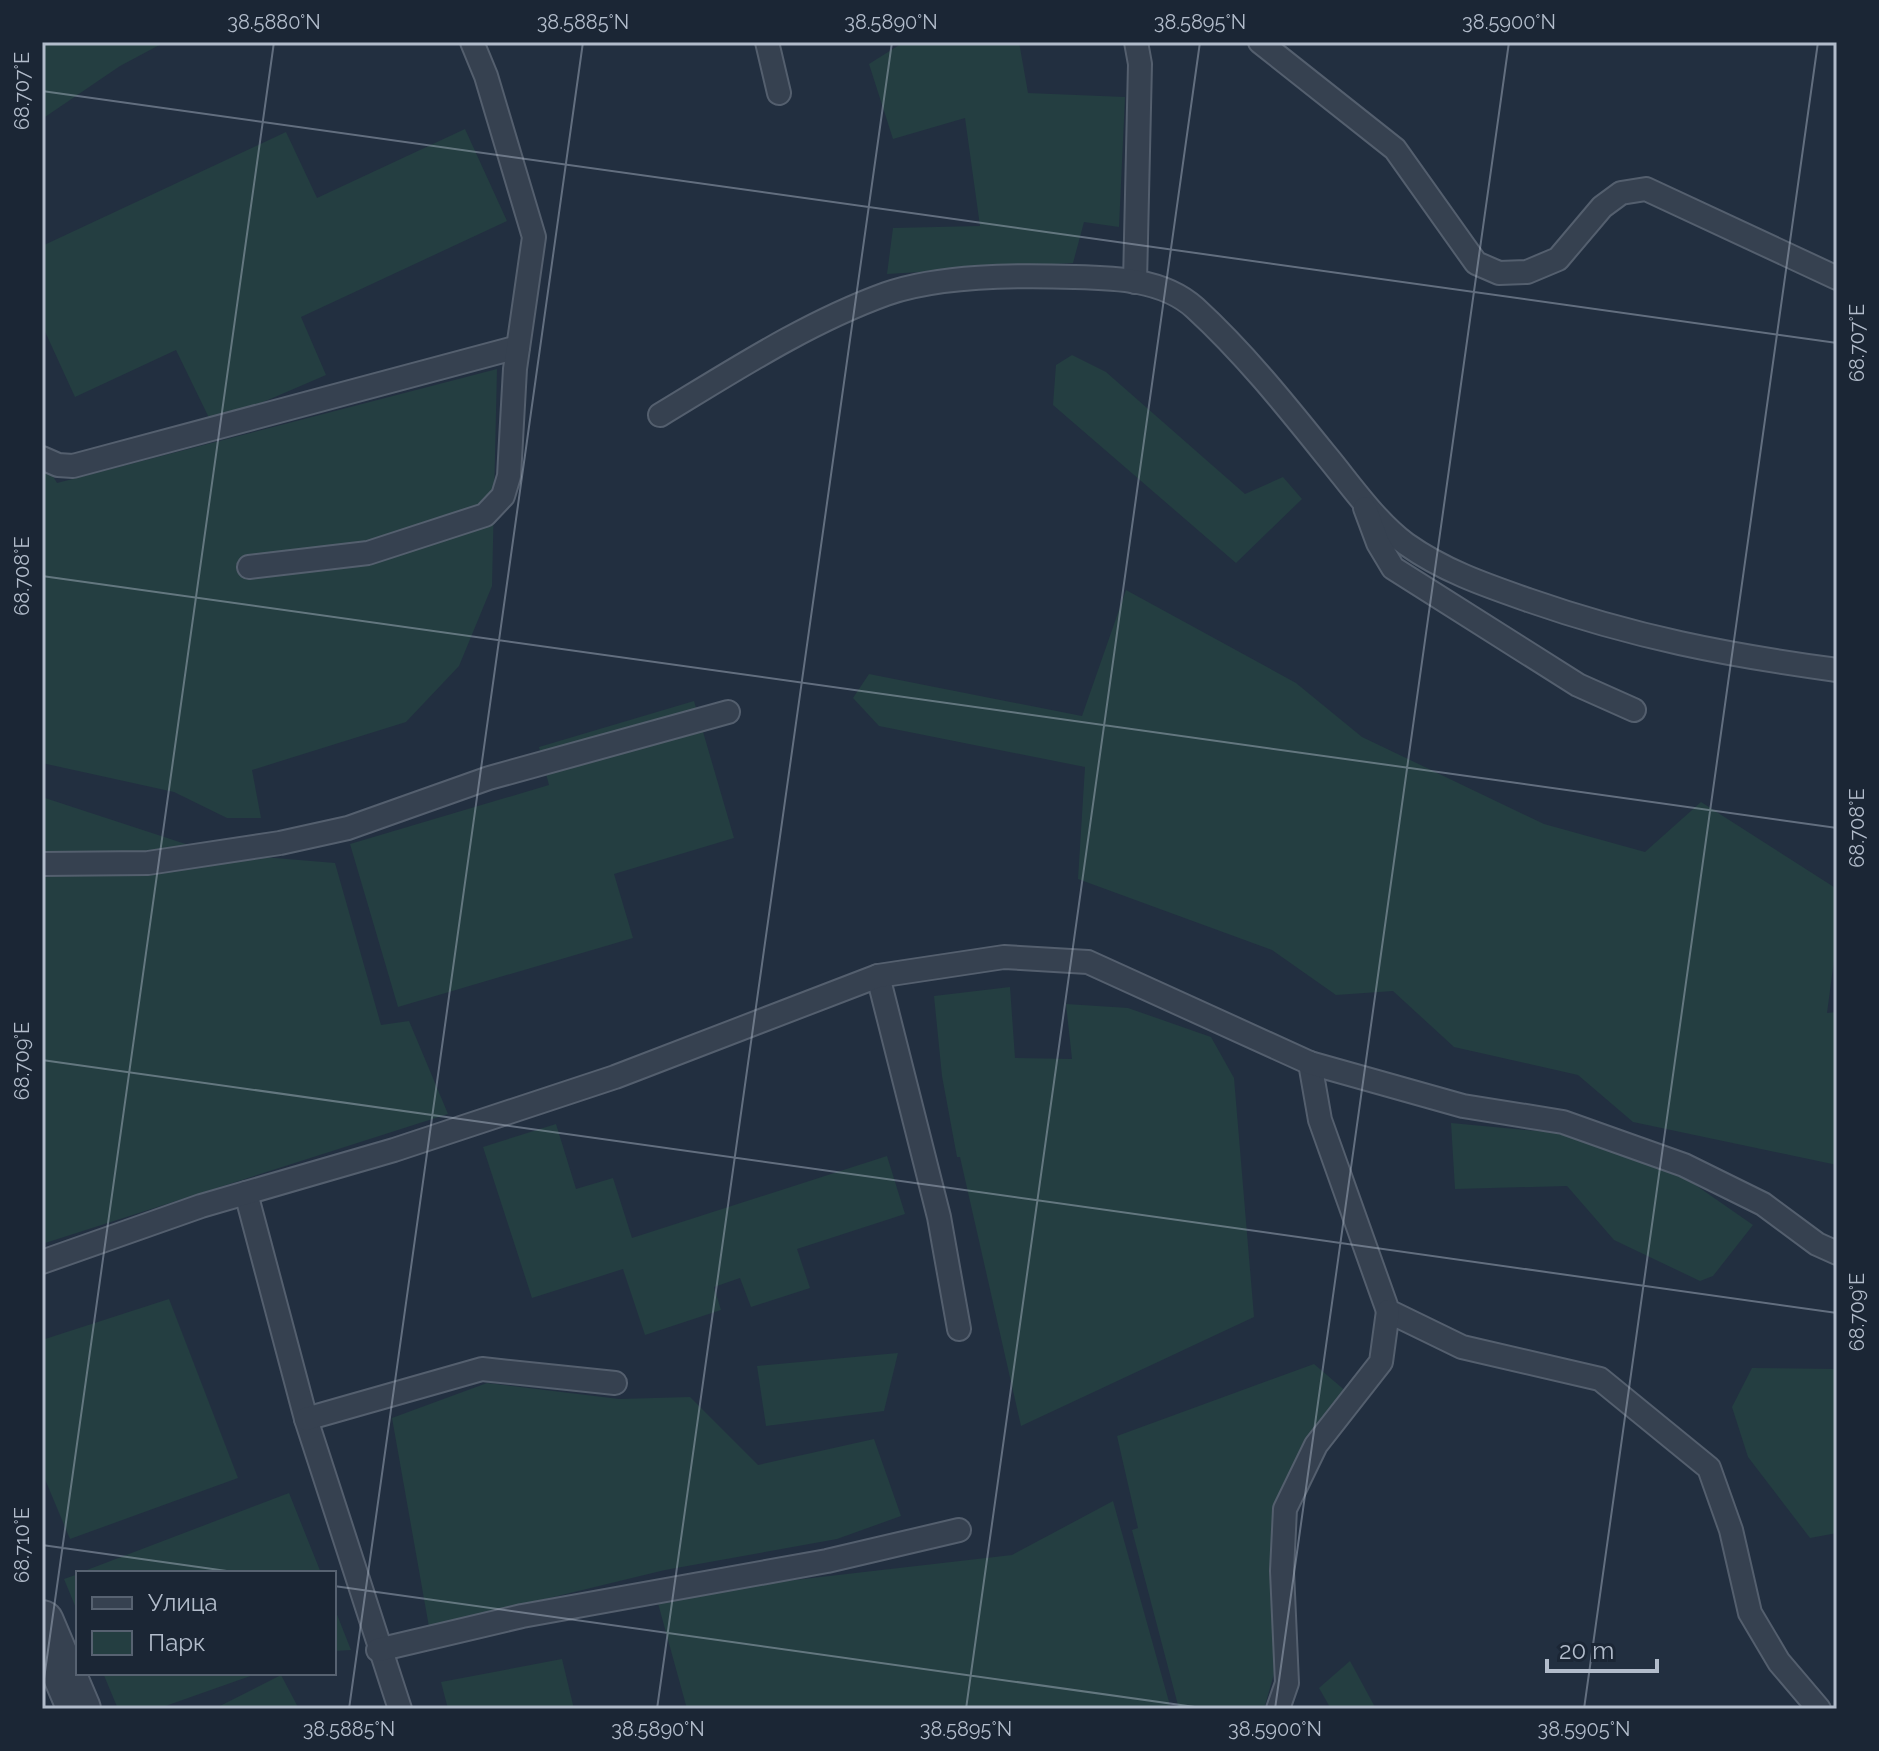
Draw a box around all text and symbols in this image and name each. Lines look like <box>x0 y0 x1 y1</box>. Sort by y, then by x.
text: 38.5880°N <box>227 10 321 34</box>
text: 38.5885°N <box>537 10 629 34</box>
text: 38.5890°N <box>844 10 938 34</box>
text: 38.5895°N <box>1154 10 1246 34</box>
text: 38.5900°N <box>1462 10 1556 34</box>
text: 68.707°E <box>10 52 34 130</box>
text: 68.707°E <box>1845 304 1869 382</box>
text: 68.708°E <box>10 536 34 616</box>
text: 68.708°E <box>1845 788 1869 868</box>
text: 68.709°E <box>10 1022 34 1100</box>
text: 68.709°E <box>1845 1273 1869 1351</box>
text: 68.710°E <box>10 1507 34 1583</box>
legend <box>76 1571 336 1675</box>
text: Улица <box>148 1588 218 1617</box>
scale bar <box>1547 1623 1657 1673</box>
text: Парк <box>148 1628 206 1657</box>
text: 20 m <box>1559 1636 1614 1665</box>
text: 38.5885°N <box>303 1717 395 1741</box>
text: 38.5890°N <box>611 1717 705 1741</box>
text: 38.5895°N <box>920 1717 1012 1741</box>
text: 38.5900°N <box>1228 1717 1322 1741</box>
text: 38.5905°N <box>1538 1717 1630 1741</box>

